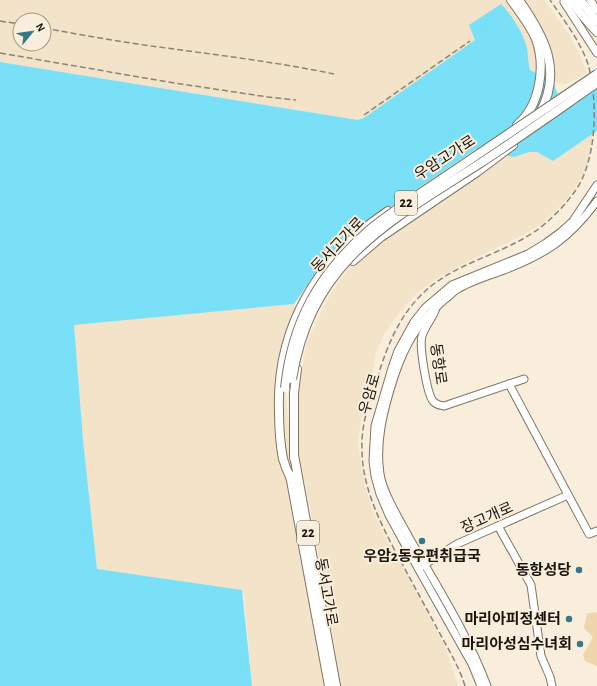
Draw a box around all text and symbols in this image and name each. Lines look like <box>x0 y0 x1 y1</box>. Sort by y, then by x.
north arrow <box>12 12 52 52</box>
text: N <box>34 21 47 33</box>
street label: 우암고가로 <box>411 132 478 183</box>
road number: 22 <box>395 191 417 215</box>
street label: 동서고가로 <box>308 214 367 275</box>
street label: 동항로 <box>428 342 449 386</box>
street label: 우암로 <box>356 372 383 416</box>
street label: 장고개로 <box>458 499 515 536</box>
road number: 22 <box>297 521 319 545</box>
marker: 우암2동우편취급국 <box>417 536 427 546</box>
place label: 우암2동우편취급국 <box>363 547 481 564</box>
street label: 동서고가로 <box>313 557 340 627</box>
place label: 동항성당 <box>516 561 571 578</box>
marker: 동항성당 <box>574 565 584 575</box>
place label: 마리아피정센터 <box>464 611 561 627</box>
marker: 마리아피정센터 <box>564 614 574 624</box>
place label: 마리아성심수녀회 <box>462 636 572 652</box>
marker: 마리아성심수녀회 <box>575 639 585 649</box>

